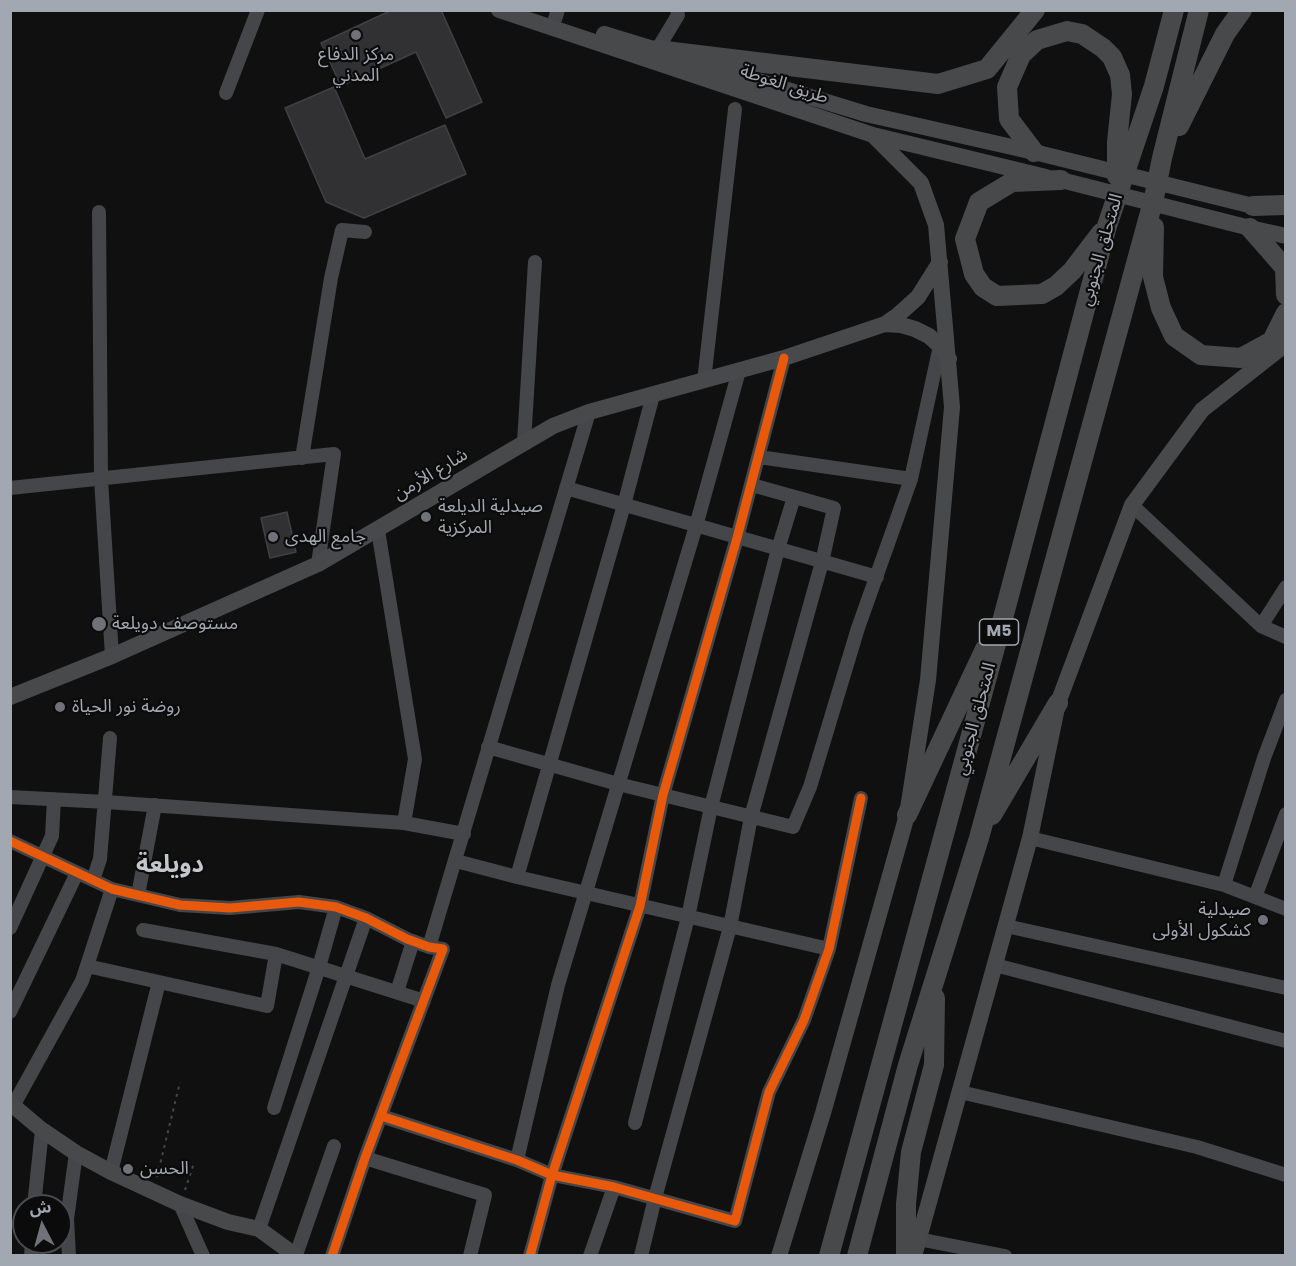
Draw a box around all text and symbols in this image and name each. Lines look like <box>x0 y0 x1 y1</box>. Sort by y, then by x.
marker: مركز الدفاع المدني <box>349 28 363 42</box>
place label: مركز الدفاع المدني <box>318 44 394 86</box>
street label: طريق الغوطة <box>737 61 831 109</box>
street label: المتحلق الجنوبي <box>1076 192 1128 308</box>
street label: شارع الأرمن <box>390 444 472 506</box>
place label: صيدلية الديلعة المركزية <box>438 496 543 538</box>
marker: صيدلية الديلعة المركزية <box>419 510 433 524</box>
place label: جامع الهدى <box>285 526 366 548</box>
marker: جامع الهدى <box>266 530 280 544</box>
place label: مستوصف دويلعة <box>112 613 238 635</box>
marker: مستوصف دويلعة <box>90 615 108 633</box>
road number: M5 <box>980 619 1018 645</box>
street label: المتحلق الجنوبي <box>951 660 1001 778</box>
place label: روضة نور الحياة <box>72 696 181 718</box>
marker: روضة نور الحياة <box>53 700 67 714</box>
district label: دويلعة <box>136 852 204 880</box>
place label: صيدلية كشكول الأولى <box>1153 899 1251 942</box>
marker: صيدلية كشكول الأولى <box>1256 913 1270 927</box>
place label: الحسن <box>140 1158 189 1180</box>
marker: الحسن <box>121 1162 135 1176</box>
north arrow <box>12 1194 72 1254</box>
text: ش <box>28 1195 52 1220</box>

